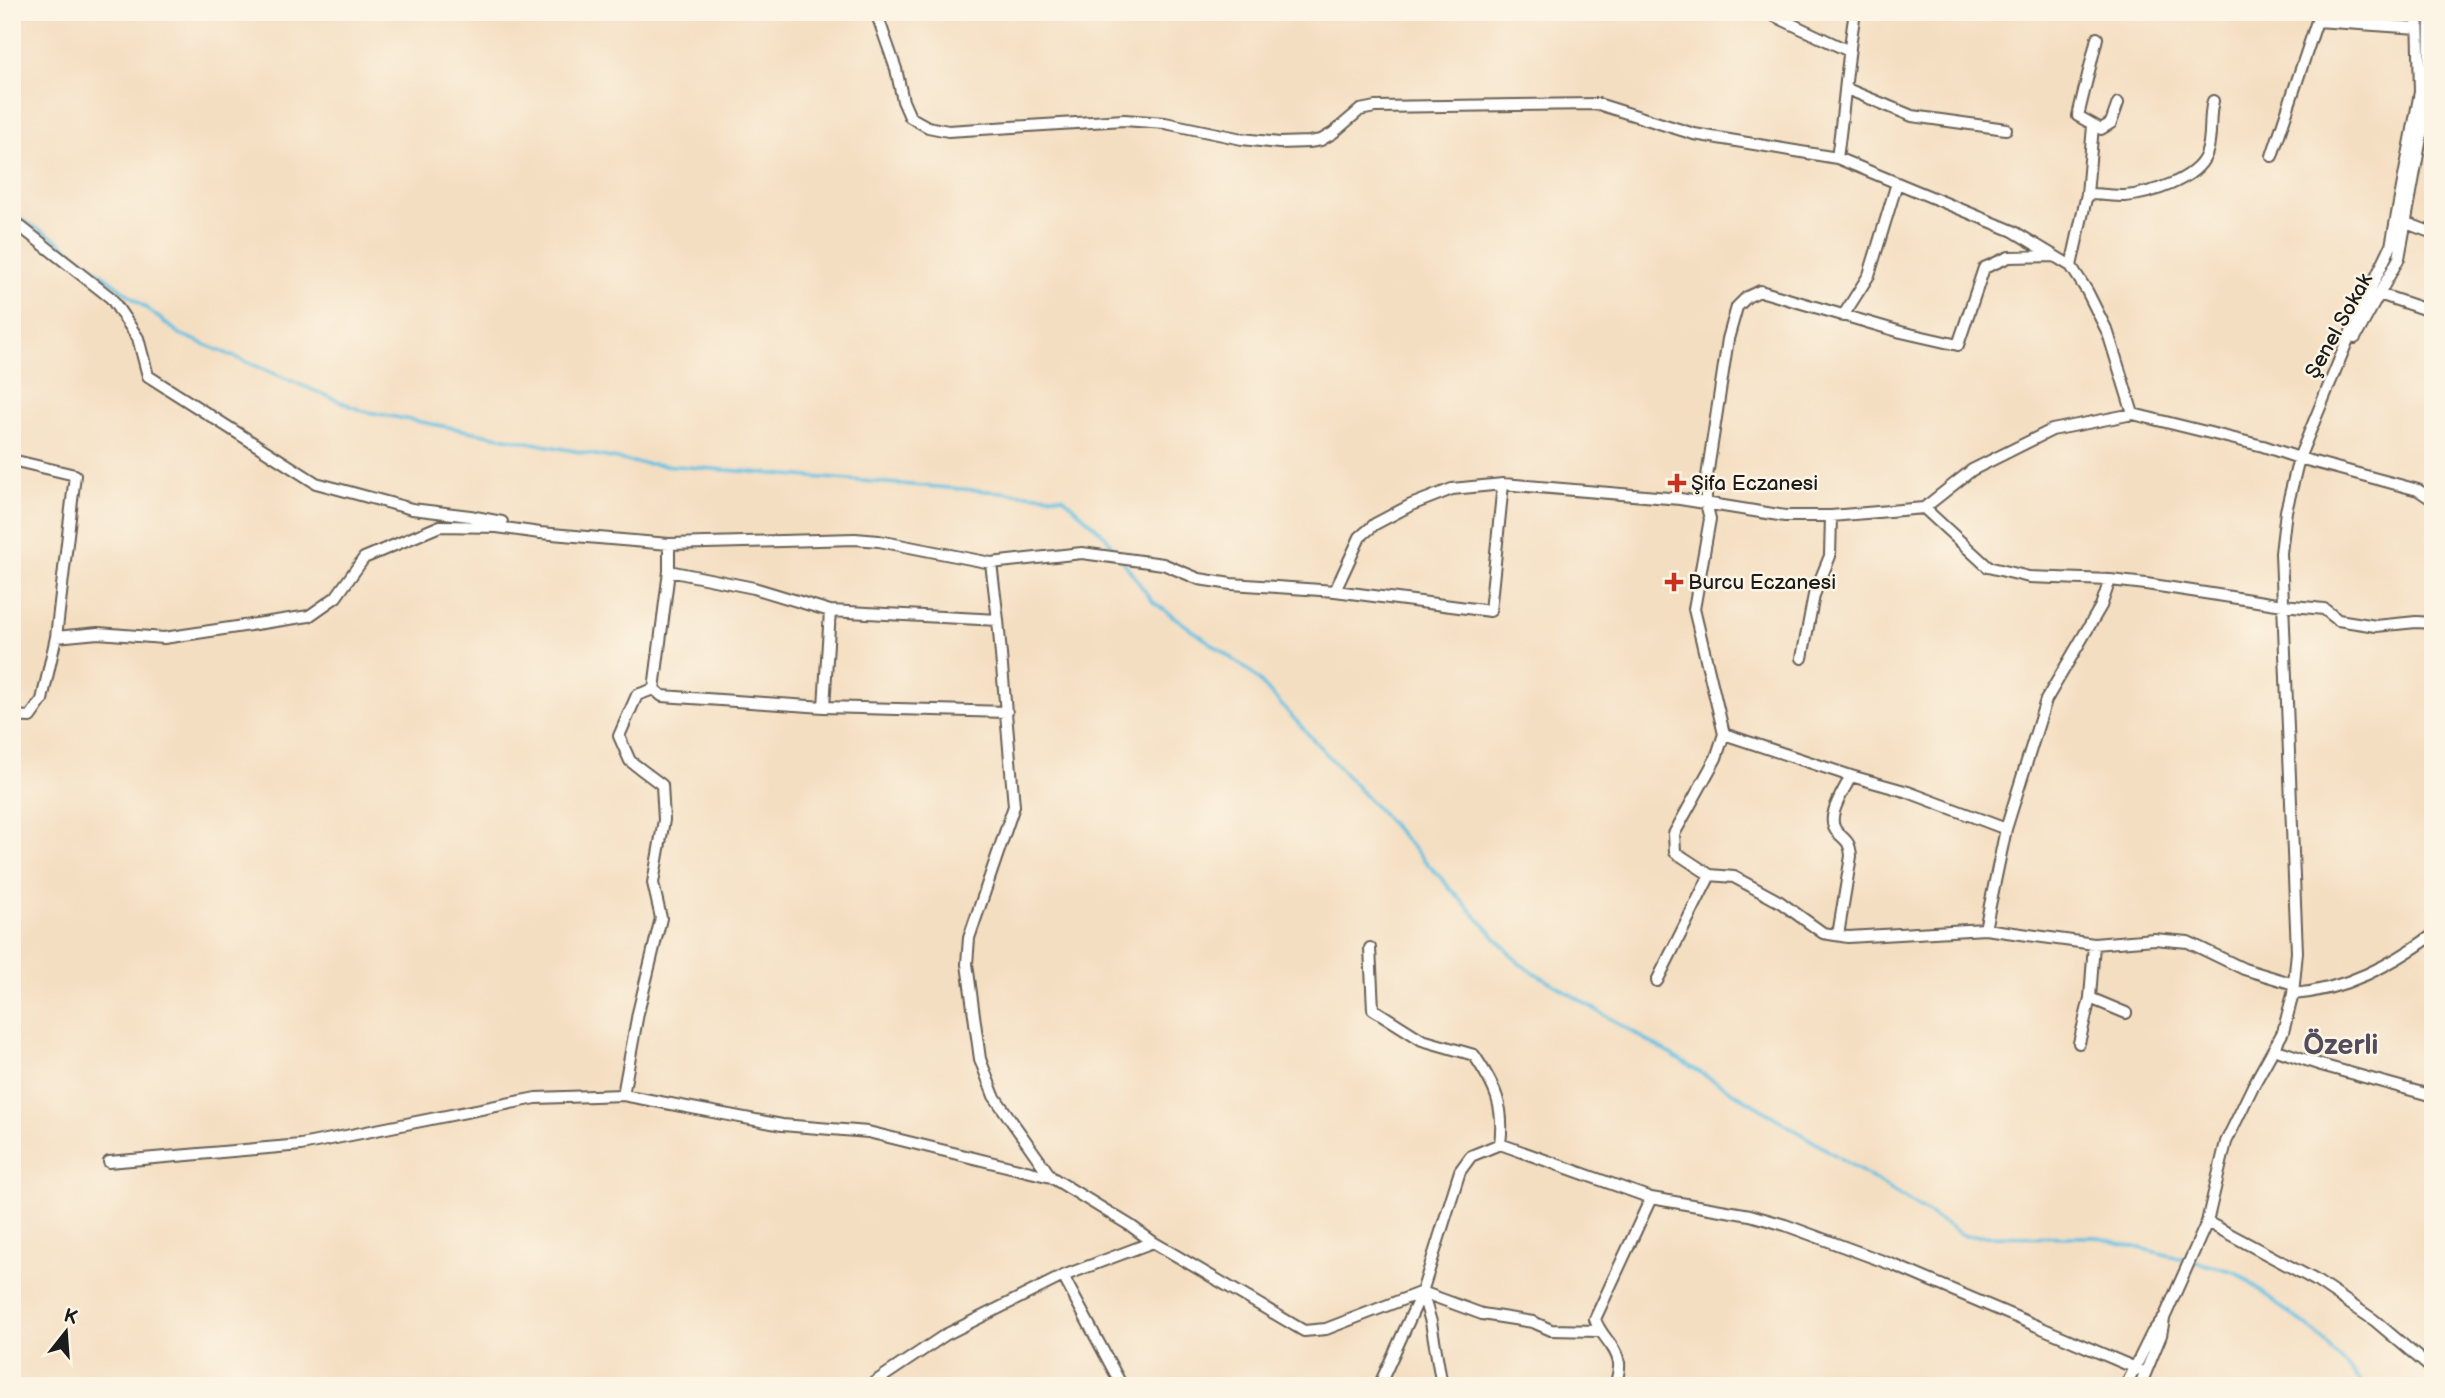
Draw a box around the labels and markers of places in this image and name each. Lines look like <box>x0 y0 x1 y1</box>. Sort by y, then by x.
place label: Şifa Eczanesi <box>1691 471 1818 496</box>
marker: Şifa Eczanesi <box>1669 475 1685 491</box>
place label: Burcu Eczanesi <box>1688 570 1836 595</box>
marker: Burcu Eczanesi <box>1666 574 1682 590</box>

